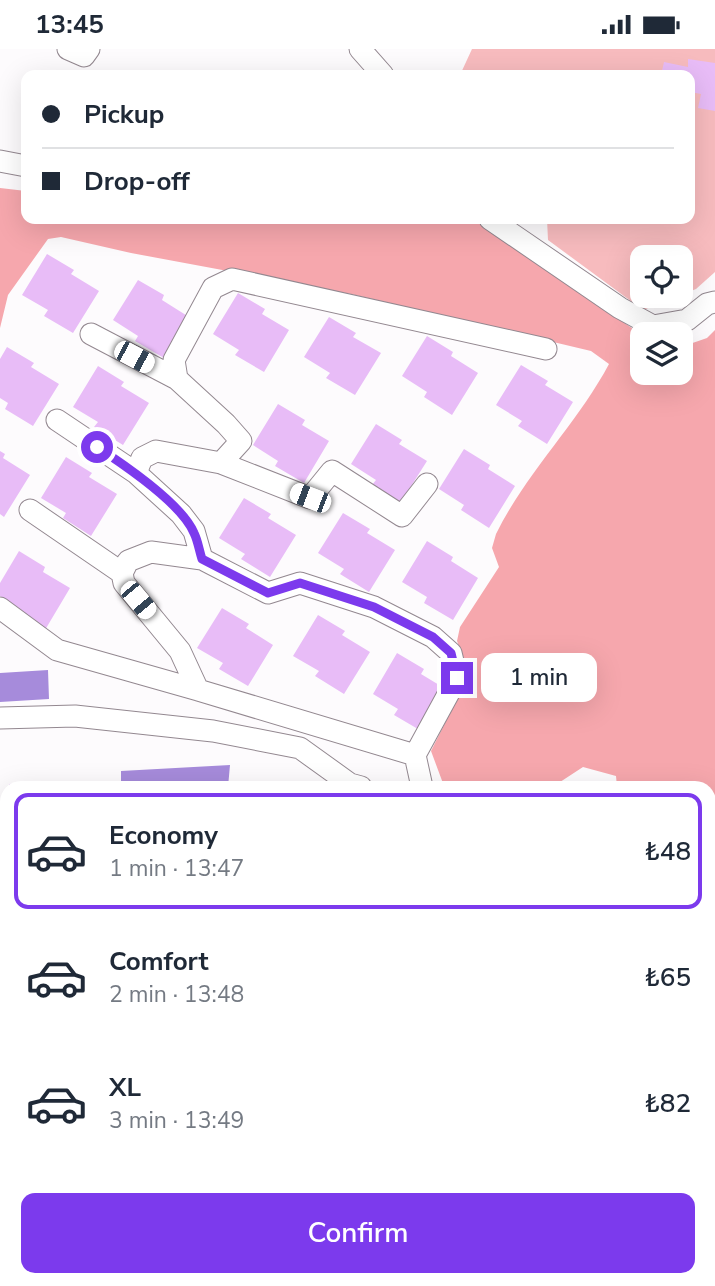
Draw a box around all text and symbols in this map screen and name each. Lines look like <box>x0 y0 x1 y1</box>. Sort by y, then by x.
text: 13:45 <box>35 7 104 42</box>
text: Pickup <box>84 97 164 132</box>
text: Drop-off <box>84 164 190 199</box>
map controls <box>630 245 693 385</box>
button: locate <box>630 245 693 308</box>
button: layers <box>630 322 693 385</box>
car <box>111 338 158 376</box>
route start <box>81 431 113 463</box>
car <box>287 481 334 515</box>
car <box>117 577 160 623</box>
callout: 1 min <box>482 653 597 703</box>
route end <box>441 662 473 694</box>
text: 1 min <box>510 662 568 693</box>
text: Economy <box>109 818 218 853</box>
icon: car <box>25 820 88 883</box>
text: ₺48 <box>644 834 691 869</box>
text: 1 min · 13:47 <box>109 853 244 884</box>
text: Comfort <box>109 944 209 979</box>
icon: car <box>25 946 88 1009</box>
text: ₺65 <box>644 960 691 995</box>
text: 2 min · 13:48 <box>109 979 244 1010</box>
text: XL <box>109 1070 141 1105</box>
icon: car <box>25 1072 88 1135</box>
text: ₺82 <box>644 1086 691 1121</box>
text: 3 min · 13:49 <box>109 1105 244 1136</box>
button: Confirm <box>21 1193 695 1273</box>

